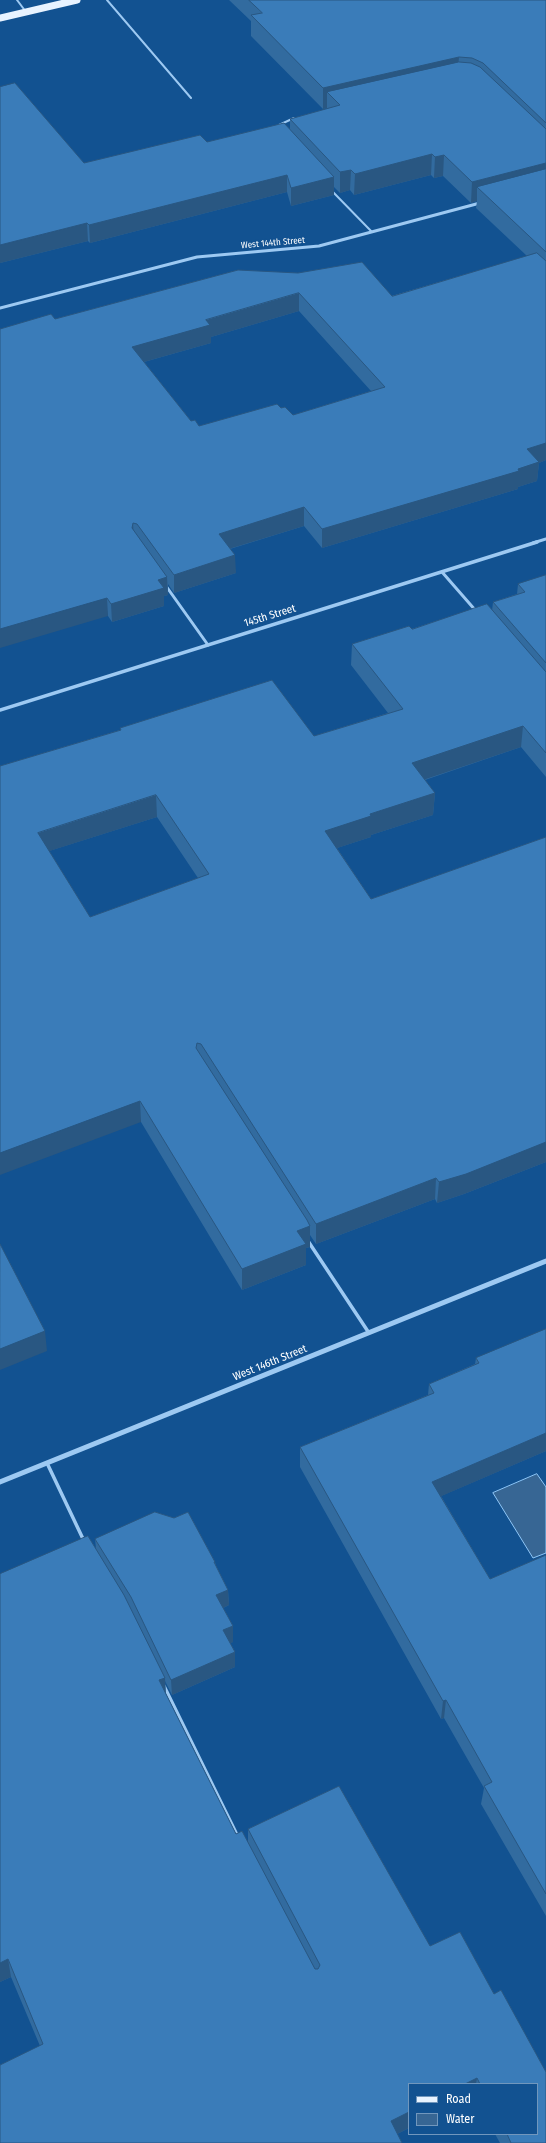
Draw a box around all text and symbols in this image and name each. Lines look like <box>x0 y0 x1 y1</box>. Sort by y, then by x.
street label: West 144th Street <box>241 235 305 251</box>
street label: 145th Street <box>242 602 298 630</box>
street label: West 146th Street <box>231 1342 309 1384</box>
legend <box>408 2083 538 2135</box>
text: Road <box>446 2092 471 2106</box>
text: Water <box>446 2112 474 2126</box>

